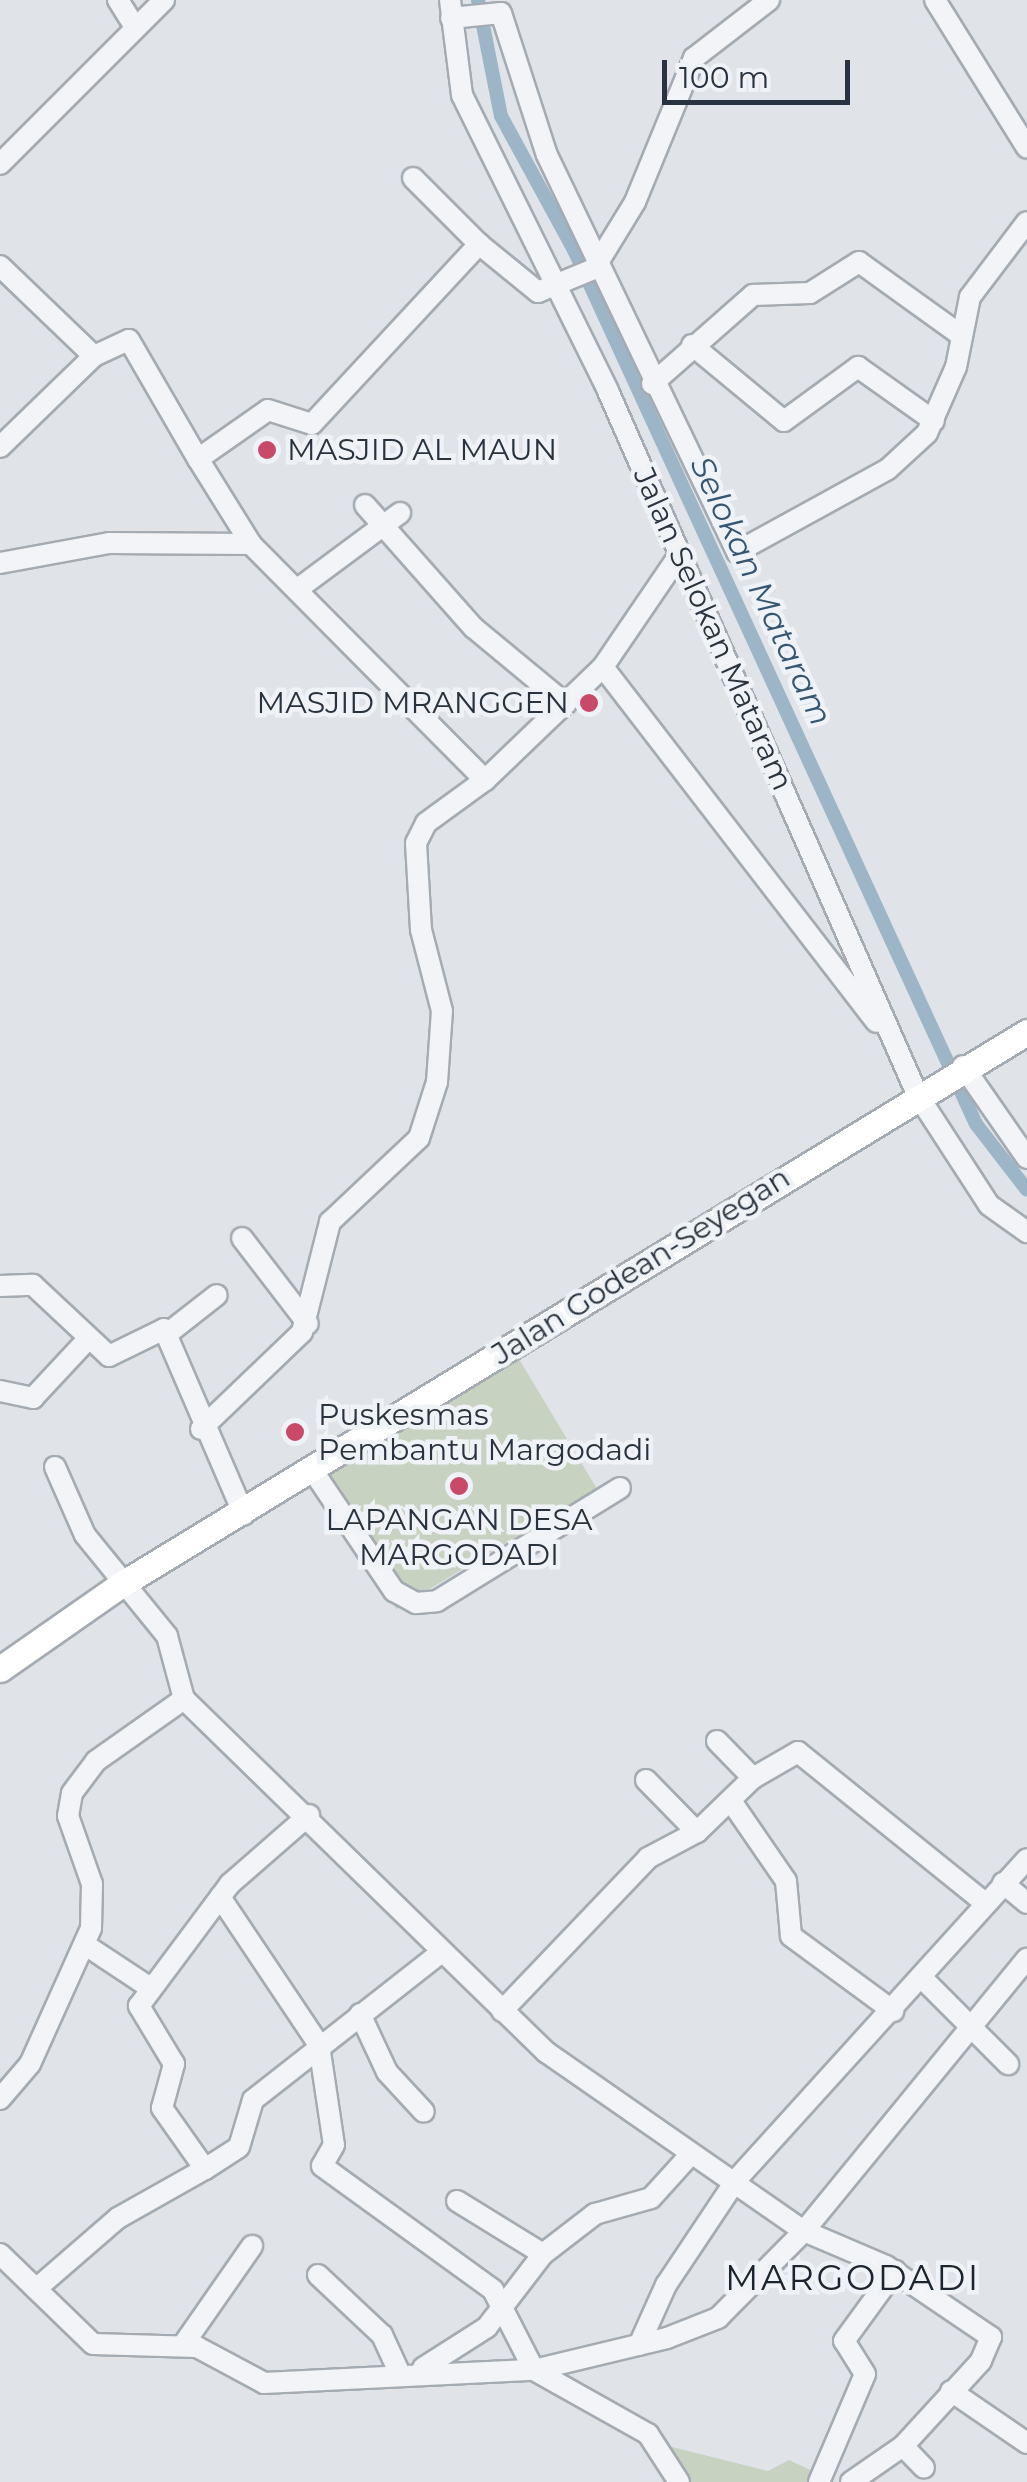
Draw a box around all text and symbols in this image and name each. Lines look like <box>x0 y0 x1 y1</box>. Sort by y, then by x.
scale bar <box>667 40 854 102</box>
text: 100 m <box>679 59 769 96</box>
place label: MASJID AL MAUN <box>287 432 557 468</box>
marker: MASJID AL MAUN <box>256 439 278 461</box>
water label: Selokan Mataram <box>682 450 840 732</box>
street label: Jalan Selokan Mataram <box>625 462 801 796</box>
place label: MASJID MRANGGEN <box>257 685 569 721</box>
marker: MASJID MRANGGEN <box>578 692 600 714</box>
street label: Jalan Godean-Seyegan <box>485 1159 797 1373</box>
place label: Puskesmas Pembantu Margodadi <box>318 1397 651 1468</box>
marker: Puskesmas Pembantu Margodadi <box>282 1419 308 1445</box>
marker: LAPANGAN DESA MARGODADI <box>448 1475 470 1497</box>
place label: LAPANGAN DESA MARGODADI <box>325 1502 593 1572</box>
district label: MARGODADI <box>725 2257 981 2299</box>

